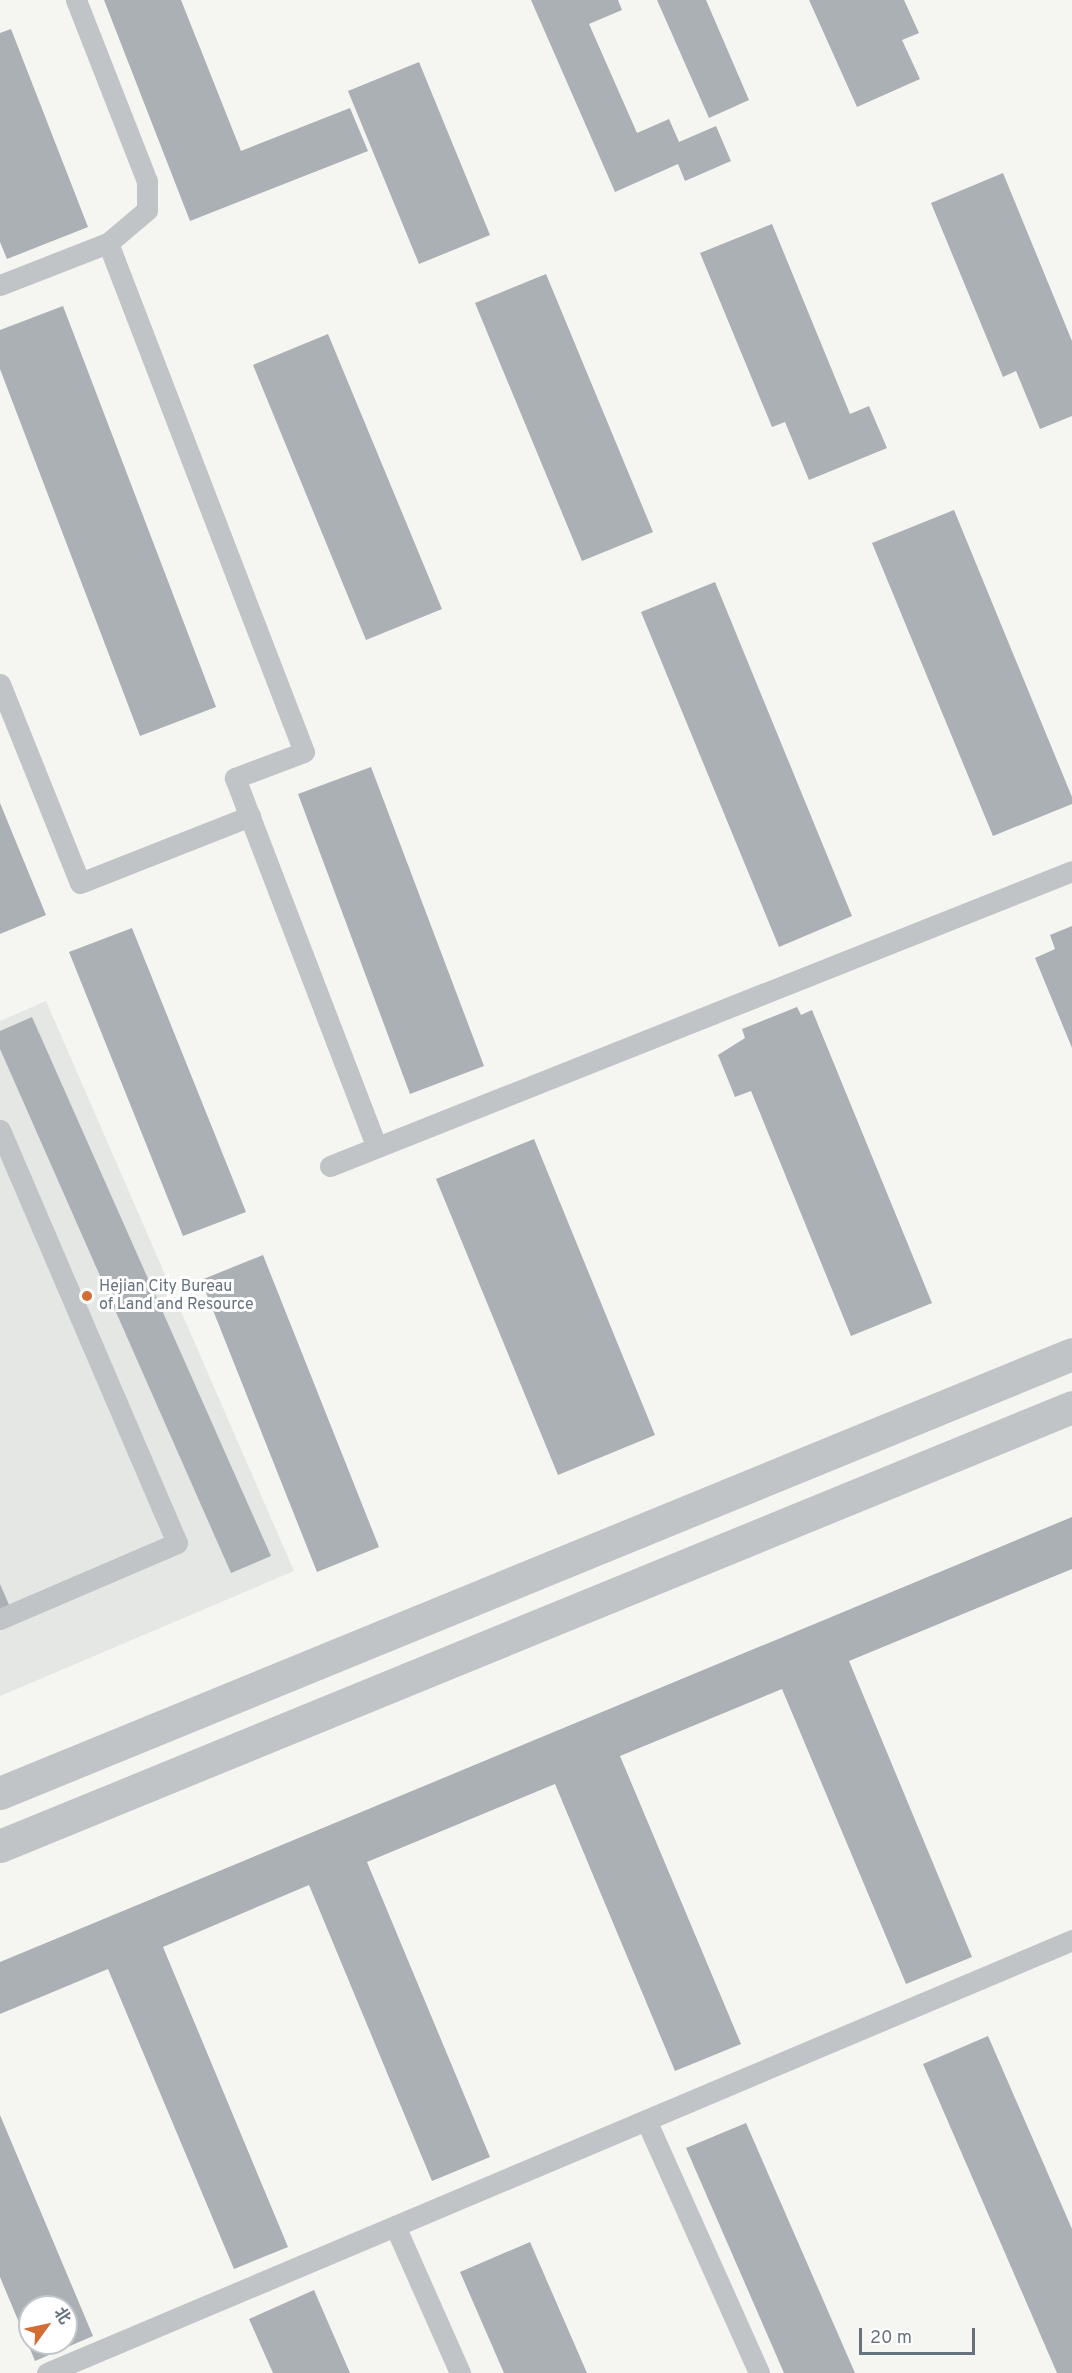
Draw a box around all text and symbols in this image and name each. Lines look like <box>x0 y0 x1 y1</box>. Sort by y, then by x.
place label: Hejian City Bureau of Land and Resource <box>99 1277 254 1315</box>
marker: Hejian City Bureau of Land and Resource <box>80 1289 94 1303</box>
north arrow <box>18 2295 78 2355</box>
text: 北 <box>49 2304 74 2328</box>
scale bar <box>862 2316 978 2354</box>
text: 20 m <box>870 2327 912 2350</box>

